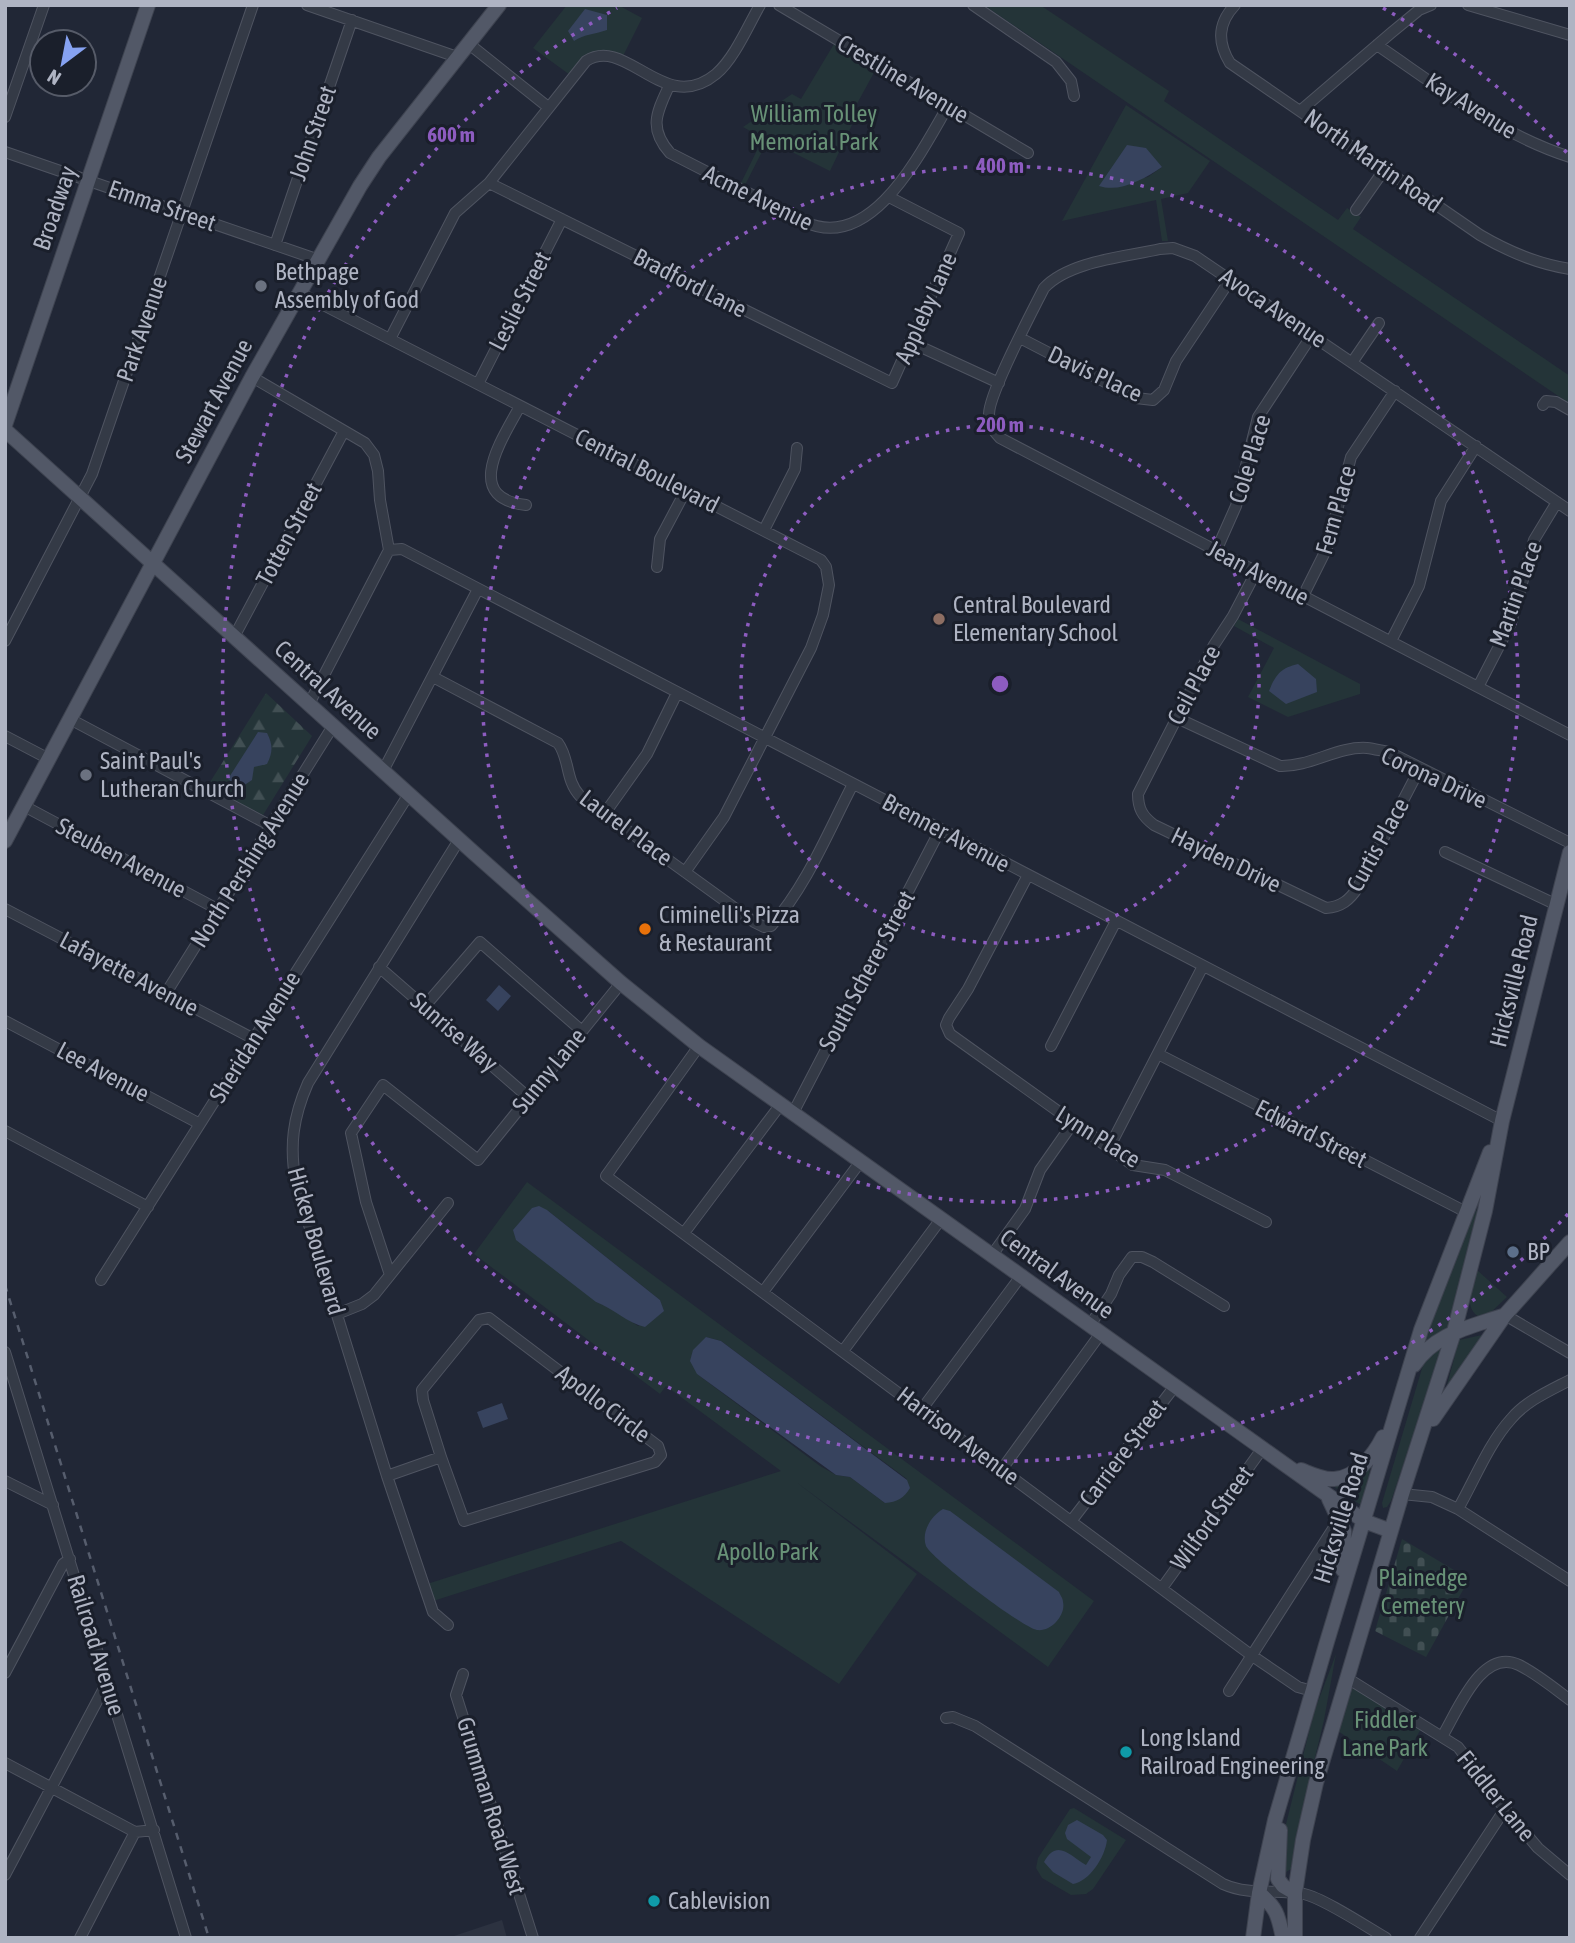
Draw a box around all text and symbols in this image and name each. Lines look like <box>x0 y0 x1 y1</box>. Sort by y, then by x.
north arrow <box>28 28 98 98</box>
street label: Crestline Avenue <box>833 29 974 128</box>
text: N <box>43 65 65 90</box>
street label: Kay Avenue <box>1421 67 1522 144</box>
street label: John Street <box>284 82 341 184</box>
park label: William Tolley Memorial Park <box>749 100 879 155</box>
street label: North Martin Road <box>1299 103 1447 218</box>
text: 600 m <box>427 122 475 146</box>
text: 400 m <box>975 153 1024 177</box>
street label: Acme Avenue <box>699 159 817 236</box>
street label: Broadway <box>28 162 82 254</box>
street label: Emma Street <box>105 175 220 237</box>
street label: Bradford Lane <box>629 243 751 323</box>
street label: Leslie Street <box>483 247 556 355</box>
street label: Appleby Lane <box>889 248 962 368</box>
place label: Bethpage Assembly of God <box>275 258 419 313</box>
street label: Avoca Avenue <box>1215 262 1332 353</box>
street label: Park Avenue <box>111 273 172 385</box>
marker: Bethpage Assembly of God <box>253 278 269 294</box>
street label: Stewart Avenue <box>170 334 257 467</box>
street label: Davis Place <box>1044 340 1147 407</box>
street label: Cole Place <box>1223 411 1276 507</box>
text: 200 m <box>976 412 1024 436</box>
street label: Central Boulevard <box>571 423 724 518</box>
street label: Fern Place <box>1310 462 1361 557</box>
street label: Totten Street <box>250 478 327 590</box>
street label: Jean Avenue <box>1203 535 1314 611</box>
street label: Martin Place <box>1484 537 1547 650</box>
place label: Central Boulevard Elementary School <box>953 591 1119 646</box>
marker: Central Boulevard Elementary School <box>931 611 947 627</box>
street label: Central Avenue <box>269 635 387 745</box>
street label: Ceil Place <box>1161 640 1226 729</box>
centre of rings <box>988 672 1012 696</box>
street label: Corona Drive <box>1377 741 1491 814</box>
place label: Saint Paul's Lutheran Church <box>100 747 245 802</box>
marker: Saint Paul's Lutheran Church <box>78 767 94 783</box>
street label: North Pershing Avenue <box>185 767 314 952</box>
street label: Laurel Place <box>575 784 678 871</box>
street label: Brenner Avenue <box>878 788 1015 877</box>
street label: Curtis Place <box>1341 793 1414 896</box>
street label: Steuben Avenue <box>52 812 191 903</box>
street label: Hayden Drive <box>1167 821 1285 898</box>
street label: South Scherer Street <box>813 886 920 1055</box>
place label: Ciminelli's Pizza & Restaurant <box>659 901 800 956</box>
street label: Hicksville Road <box>1484 912 1543 1050</box>
marker: Ciminelli's Pizza & Restaurant <box>637 921 653 937</box>
street label: Lafayette Avenue <box>55 926 203 1021</box>
street label: Sheridan Avenue <box>204 966 306 1107</box>
street label: Sunrise Way <box>405 987 503 1077</box>
street label: Sunny Lane <box>506 1023 591 1118</box>
street label: Lee Avenue <box>52 1036 154 1107</box>
street label: Edward Street <box>1251 1094 1371 1173</box>
street label: Lynn Place <box>1051 1100 1145 1173</box>
street label: Hickey Boulevard <box>282 1164 350 1318</box>
street label: Central Avenue <box>995 1223 1119 1324</box>
place label: BP <box>1527 1238 1550 1265</box>
marker: BP <box>1505 1244 1521 1260</box>
street label: Apollo Circle <box>551 1359 656 1448</box>
street label: Harrison Avenue <box>892 1381 1025 1490</box>
street label: Carriere Street <box>1074 1394 1171 1511</box>
street label: Hicksville Road <box>1308 1449 1373 1586</box>
street label: Wilford Street <box>1165 1461 1258 1575</box>
park label: Apollo Park <box>717 1538 819 1565</box>
park label: Plainedge Cemetery <box>1378 1564 1468 1619</box>
street label: Railroad Avenue <box>62 1571 131 1718</box>
park label: Fiddler Lane Park <box>1342 1706 1429 1761</box>
street label: Grumman Road West <box>452 1714 531 1898</box>
place label: Long Island Railroad Engineering <box>1140 1724 1325 1779</box>
marker: Long Island Railroad Engineering <box>1118 1744 1134 1760</box>
street label: Fiddler Lane <box>1452 1745 1541 1846</box>
place label: Cablevision <box>668 1887 770 1914</box>
marker: Cablevision <box>646 1893 662 1909</box>

